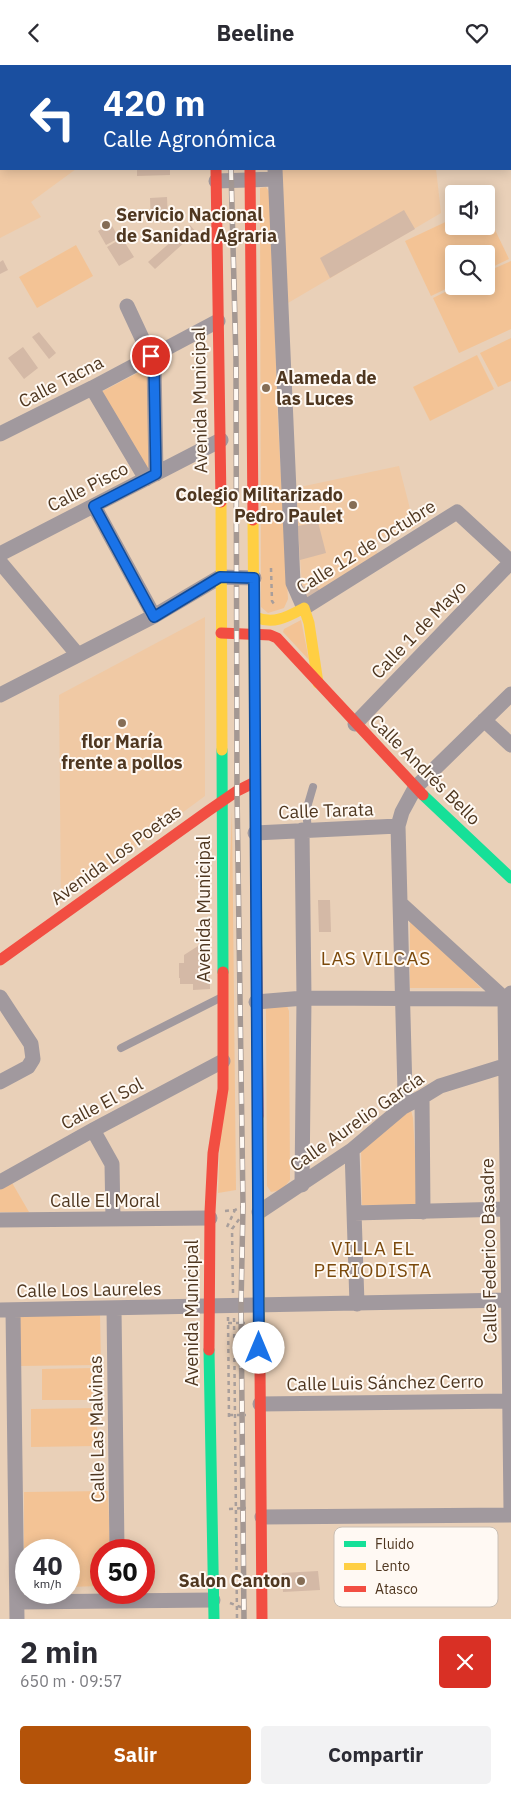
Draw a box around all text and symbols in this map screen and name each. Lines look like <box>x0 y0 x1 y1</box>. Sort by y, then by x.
text: Beeline <box>217 18 294 47</box>
icon: back <box>20 19 48 47</box>
icon: heart <box>463 19 491 47</box>
text: 420 m <box>103 80 206 126</box>
icon: left <box>20 85 85 150</box>
text: Calle Agronómica <box>103 124 276 153</box>
map controls <box>445 185 495 295</box>
button: sound <box>445 185 495 235</box>
place label: Servicio Nacional de Sanidad Agraria <box>116 203 277 247</box>
marker: Servicio Nacional de Sanidad Agraria <box>100 219 112 231</box>
button: search <box>445 245 495 295</box>
street label: Avenida Municipal <box>187 326 212 474</box>
pin <box>130 335 172 377</box>
icon: arrive <box>137 342 165 370</box>
street label: Calle Tacna <box>14 350 107 413</box>
place label: Alameda de las Luces <box>276 366 377 410</box>
marker: Alameda de las Luces <box>260 382 272 394</box>
street label: Calle Pisco <box>43 456 132 517</box>
place label: Colegio Militarizado Pedro Paulet <box>175 483 343 527</box>
street label: Calle 12 de Octubre <box>292 494 440 599</box>
marker: Colegio Militarizado Pedro Paulet <box>347 499 359 511</box>
street label: Calle 1 de Mayo <box>366 576 471 683</box>
street label: Calle Andrés Bello <box>365 709 486 830</box>
marker: flor María frente a pollos <box>116 717 128 729</box>
place label: flor María frente a pollos <box>61 730 183 774</box>
street label: Calle Tarata <box>278 797 374 824</box>
street label: Avenida Los Poetas <box>46 799 186 910</box>
street label: Avenida Municipal <box>192 835 215 982</box>
district label: LAS VILCAS <box>321 946 431 970</box>
street label: Calle Aurelio García <box>285 1067 428 1176</box>
street label: Calle El Sol <box>57 1072 147 1135</box>
street label: Calle Federico Basadre <box>475 1158 502 1344</box>
street label: Calle El Moral <box>50 1189 160 1212</box>
district label: VILLA EL PERIODISTA <box>314 1236 432 1282</box>
street label: Avenida Municipal <box>180 1239 203 1386</box>
street label: Calle Los Laureles <box>16 1277 162 1302</box>
position arrow <box>232 1321 284 1373</box>
street label: Calle Las Malvinas <box>84 1355 109 1503</box>
street label: Calle Luis Sánchez Cerro <box>286 1369 484 1396</box>
legend <box>334 1527 498 1607</box>
text: Fluido <box>375 1535 414 1553</box>
speed limit sign: 50 <box>90 1539 155 1604</box>
text: 40 <box>32 1549 63 1582</box>
text: Lento <box>375 1557 410 1575</box>
place label: Salon Canton <box>179 1569 291 1592</box>
marker: Salon Canton <box>295 1575 307 1587</box>
text: km/h <box>33 1576 62 1591</box>
text: Atasco <box>375 1580 418 1598</box>
text: 2 min <box>20 1632 98 1671</box>
button: close <box>439 1636 491 1688</box>
text: 650 m · 09:57 <box>20 1671 122 1691</box>
button: Salir <box>20 1726 251 1784</box>
button: Compartir <box>261 1726 491 1784</box>

